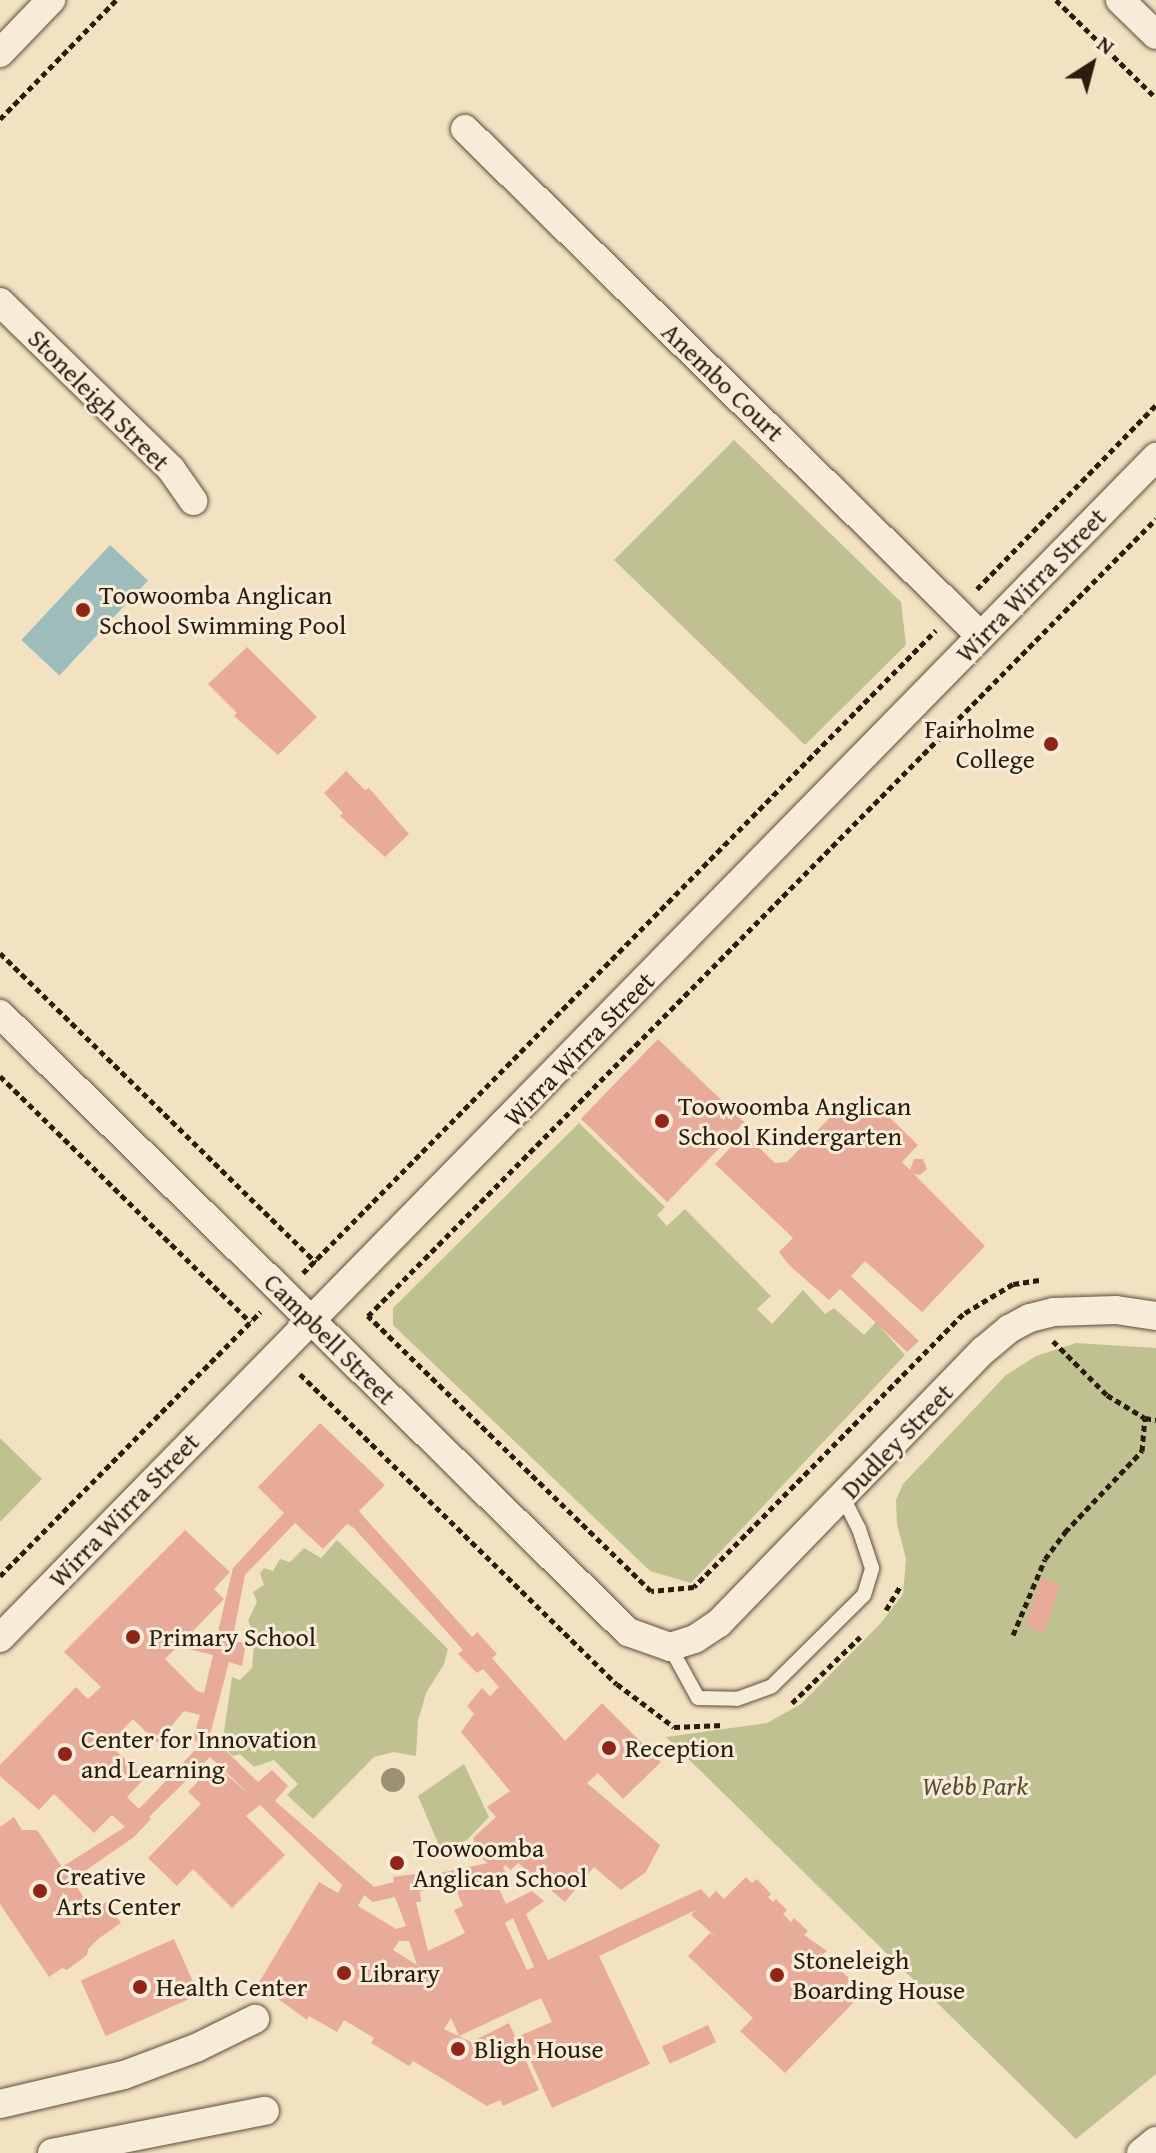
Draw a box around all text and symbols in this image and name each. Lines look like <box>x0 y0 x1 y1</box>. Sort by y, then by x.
north arrow <box>1052 24 1132 104</box>
text: N <box>1091 27 1121 62</box>
street label: Anembo Court <box>655 316 791 448</box>
street label: Stoneleigh Street <box>22 323 176 477</box>
street label: Wirra Wirra Street <box>949 501 1113 669</box>
place label: Toowoomba Anglican School Swimming Pool <box>99 579 346 640</box>
marker: Toowoomba Anglican School Swimming Pool <box>74 601 92 619</box>
place label: Fairholme College <box>924 713 1035 774</box>
marker: Fairholme College <box>1042 735 1060 753</box>
street label: Wirra Wirra Street <box>497 965 661 1133</box>
place label: Toowoomba Anglican School Kindergarten <box>678 1090 911 1152</box>
marker: Toowoomba Anglican School Kindergarten <box>653 1112 671 1130</box>
street label: Campbell Street <box>258 1267 402 1411</box>
street label: Dudley Street <box>834 1377 960 1505</box>
street label: Wirra Wirra Street <box>42 1426 206 1594</box>
place label: Primary School <box>149 1621 316 1653</box>
marker: Primary School <box>124 1628 142 1646</box>
place label: Center for Innovation and Learning <box>81 1723 317 1784</box>
place label: Reception <box>625 1732 734 1764</box>
marker: Reception <box>600 1739 618 1757</box>
marker: Center for Innovation and Learning <box>56 1745 74 1763</box>
park label: Webb Park <box>922 1770 1028 1802</box>
place label: Toowoomba Anglican School <box>413 1832 587 1894</box>
marker: Toowoomba Anglican School <box>388 1854 406 1872</box>
place label: Creative Arts Center <box>56 1860 181 1922</box>
marker: Creative Arts Center <box>31 1882 49 1900</box>
place label: Stoneleigh Boarding House <box>793 1944 965 2006</box>
place label: Library <box>360 1957 440 1989</box>
marker: Library <box>335 1964 353 1982</box>
marker: Stoneleigh Boarding House <box>768 1966 786 1984</box>
place label: Health Center <box>156 1971 308 2003</box>
marker: Health Center <box>131 1978 149 1996</box>
place label: Bligh House <box>474 2033 604 2065</box>
marker: Bligh House <box>449 2040 467 2058</box>

